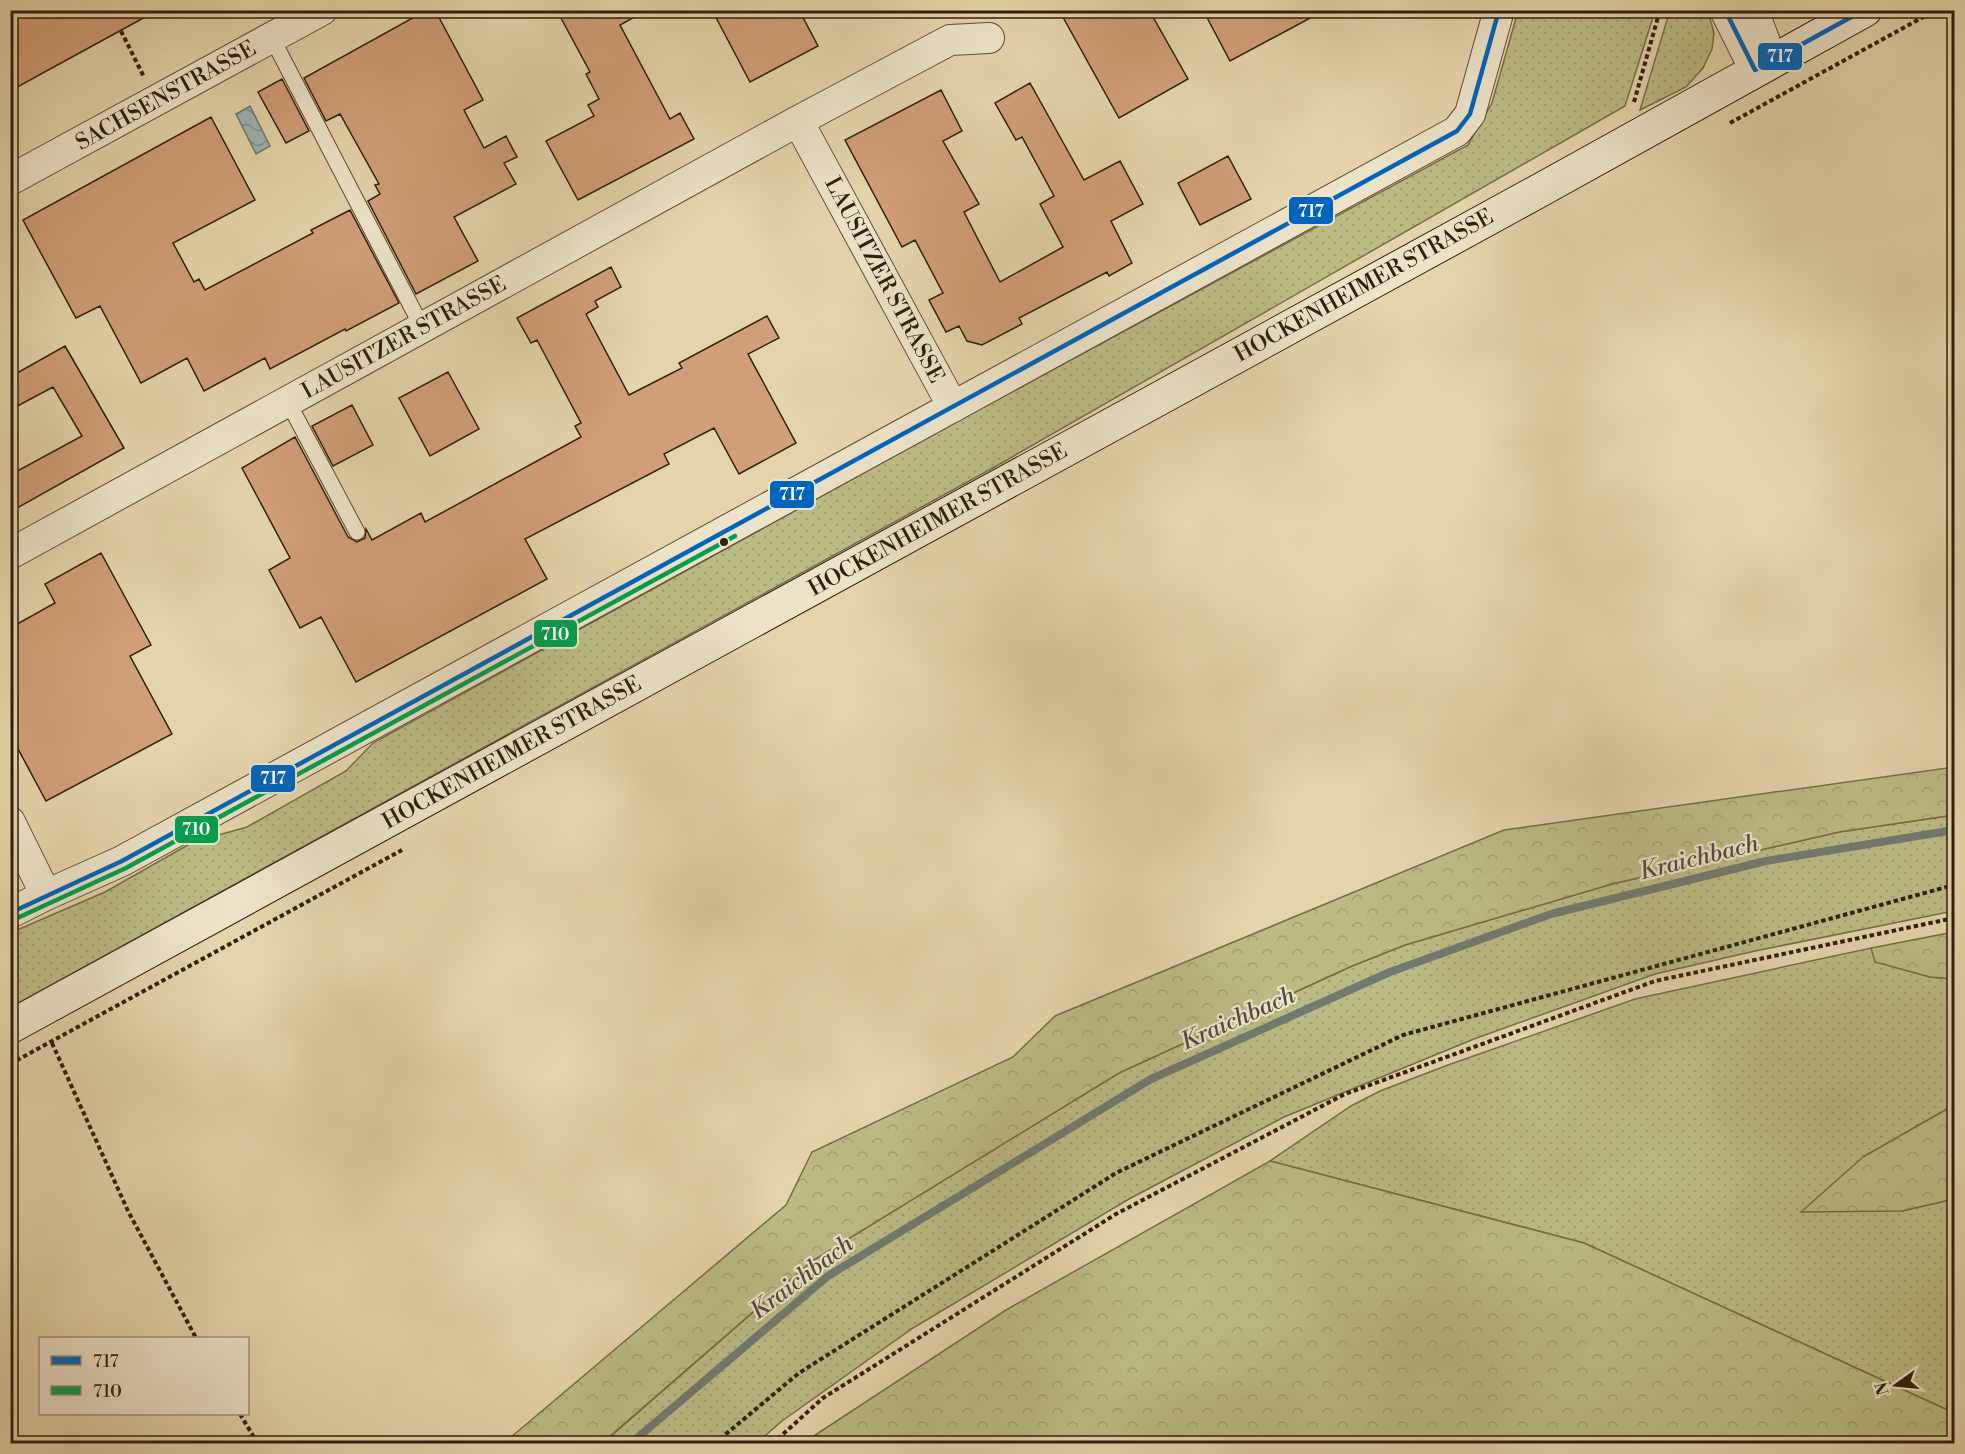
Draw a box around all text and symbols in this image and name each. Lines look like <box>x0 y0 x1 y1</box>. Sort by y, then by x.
street label: SACHSENSTRASSE <box>71 35 261 157</box>
line badge: 717 <box>1757 42 1803 71</box>
text: 717 <box>1767 47 1794 67</box>
street label: LAUSITZER STRASSE <box>818 172 950 388</box>
line badge: 717 <box>1288 196 1334 225</box>
text: 717 <box>1298 202 1325 222</box>
street label: HOCKENHEIMER STRASSE <box>1230 203 1498 369</box>
street label: LAUSITZER STRASSE <box>297 271 511 405</box>
street label: HOCKENHEIMER STRASSE <box>804 437 1072 603</box>
line badge: 717 <box>769 480 815 509</box>
text: 717 <box>779 485 806 505</box>
unlabelled marker <box>718 536 730 548</box>
line badge: 710 <box>533 619 578 648</box>
text: 710 <box>541 625 569 645</box>
street label: HOCKENHEIMER STRASSE <box>378 670 646 836</box>
line badge: 717 <box>250 764 296 793</box>
text: 717 <box>260 769 287 789</box>
line badge: 710 <box>174 815 219 844</box>
text: 710 <box>182 820 210 840</box>
water label: Kraichbach <box>1636 829 1762 887</box>
water label: Kraichbach <box>1176 980 1300 1058</box>
water label: Kraichbach <box>744 1229 860 1327</box>
legend <box>39 1337 249 1415</box>
text: 717 <box>93 1350 119 1373</box>
north arrow <box>1866 1355 1926 1415</box>
text: 710 <box>93 1380 122 1403</box>
text: N <box>1871 1380 1894 1397</box>

